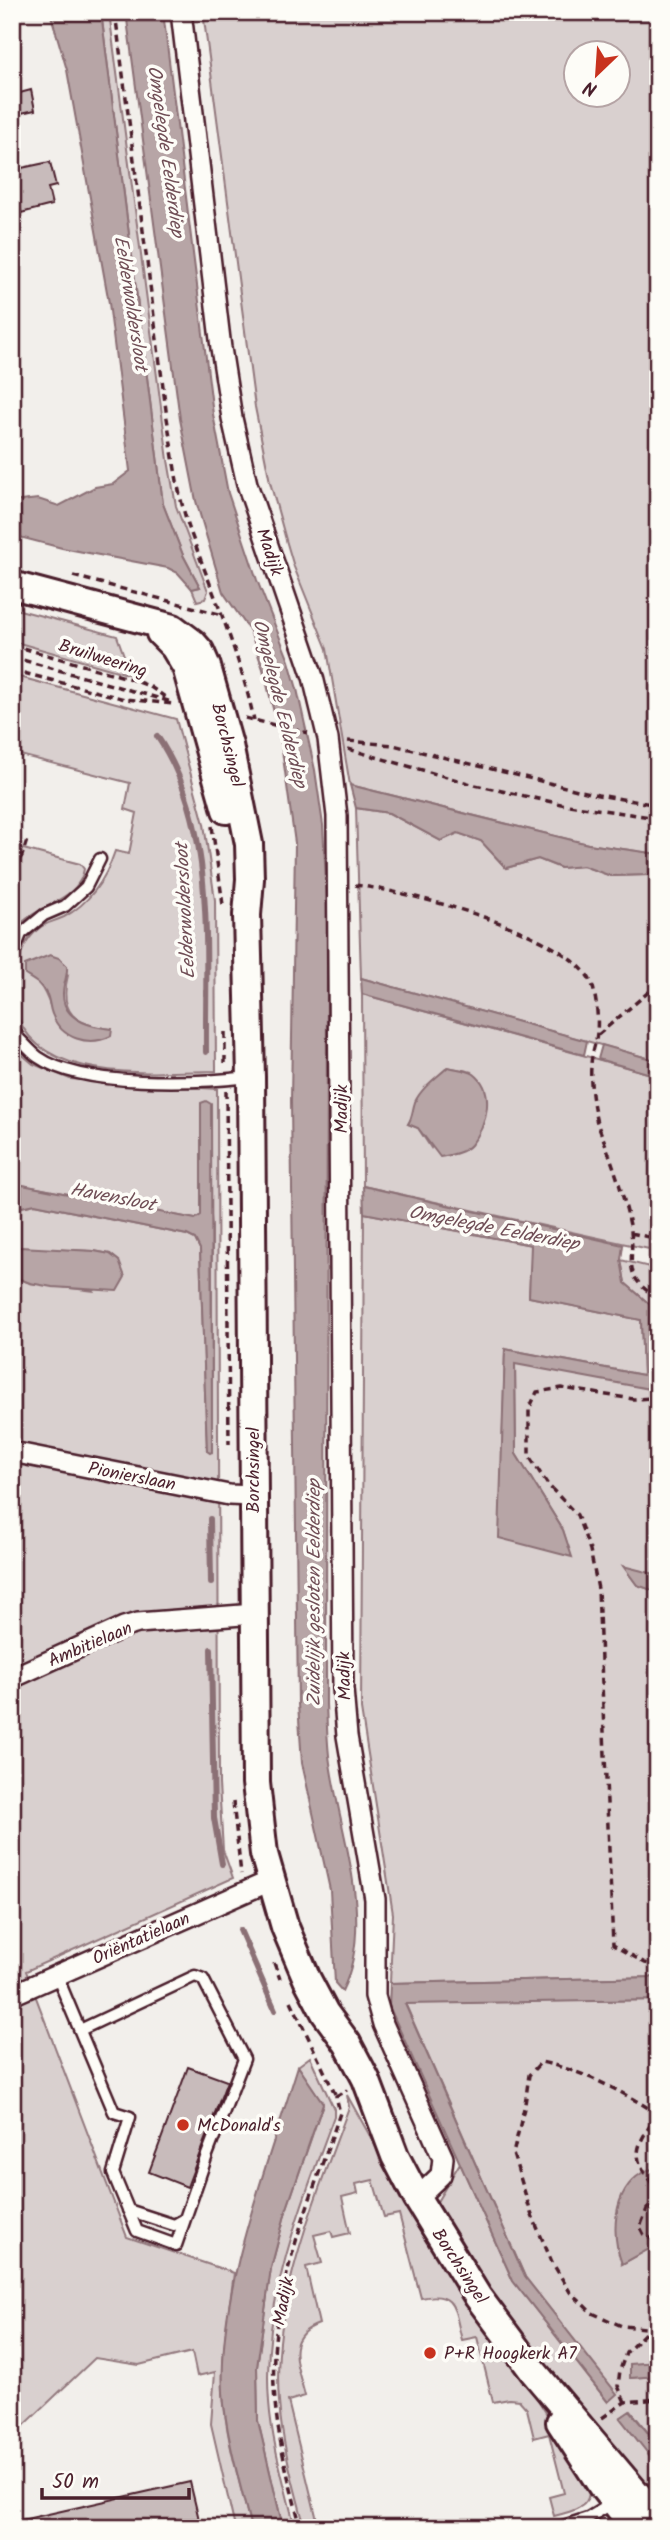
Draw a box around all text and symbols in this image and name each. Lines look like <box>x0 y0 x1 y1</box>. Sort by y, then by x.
north arrow <box>562 38 632 108</box>
water label: Omgelegde Eelderdiep <box>138 64 192 241</box>
text: N <box>579 71 602 104</box>
water label: Eelderwoldersloot <box>105 234 156 376</box>
street label: Madijk <box>247 525 290 581</box>
water label: Omgelegde Eelderdiep <box>244 616 315 793</box>
street label: Bruilweering <box>55 632 151 687</box>
street label: Borchsingel <box>202 700 251 791</box>
water label: Eelderwoldersloot <box>167 839 205 980</box>
street label: Madijk <box>328 1084 357 1133</box>
water label: Havensloot <box>68 1175 160 1221</box>
water label: Omgelegde Eelderdiep <box>406 1198 583 1261</box>
street label: Borchsingel <box>240 1426 269 1513</box>
street label: Pionierslaan <box>85 1455 178 1500</box>
water label: Zuidelijk gesloten Eelderdiep <box>300 1478 330 1706</box>
street label: Ambitielaan <box>44 1615 137 1676</box>
street label: Madijk <box>330 1650 361 1701</box>
street label: Oriëntatielaan <box>88 1905 195 1974</box>
place label: McDonald's <box>197 2112 281 2141</box>
marker: McDonald's <box>175 2117 191 2133</box>
street label: Borchsingel <box>423 2223 495 2311</box>
street label: Madijk <box>266 2274 303 2328</box>
place label: P+R Hoogkerk A7 <box>444 2340 577 2369</box>
marker: P+R Hoogkerk A7 <box>422 2345 438 2361</box>
scale bar <box>42 2456 189 2500</box>
text: 50 m <box>52 2466 99 2499</box>

